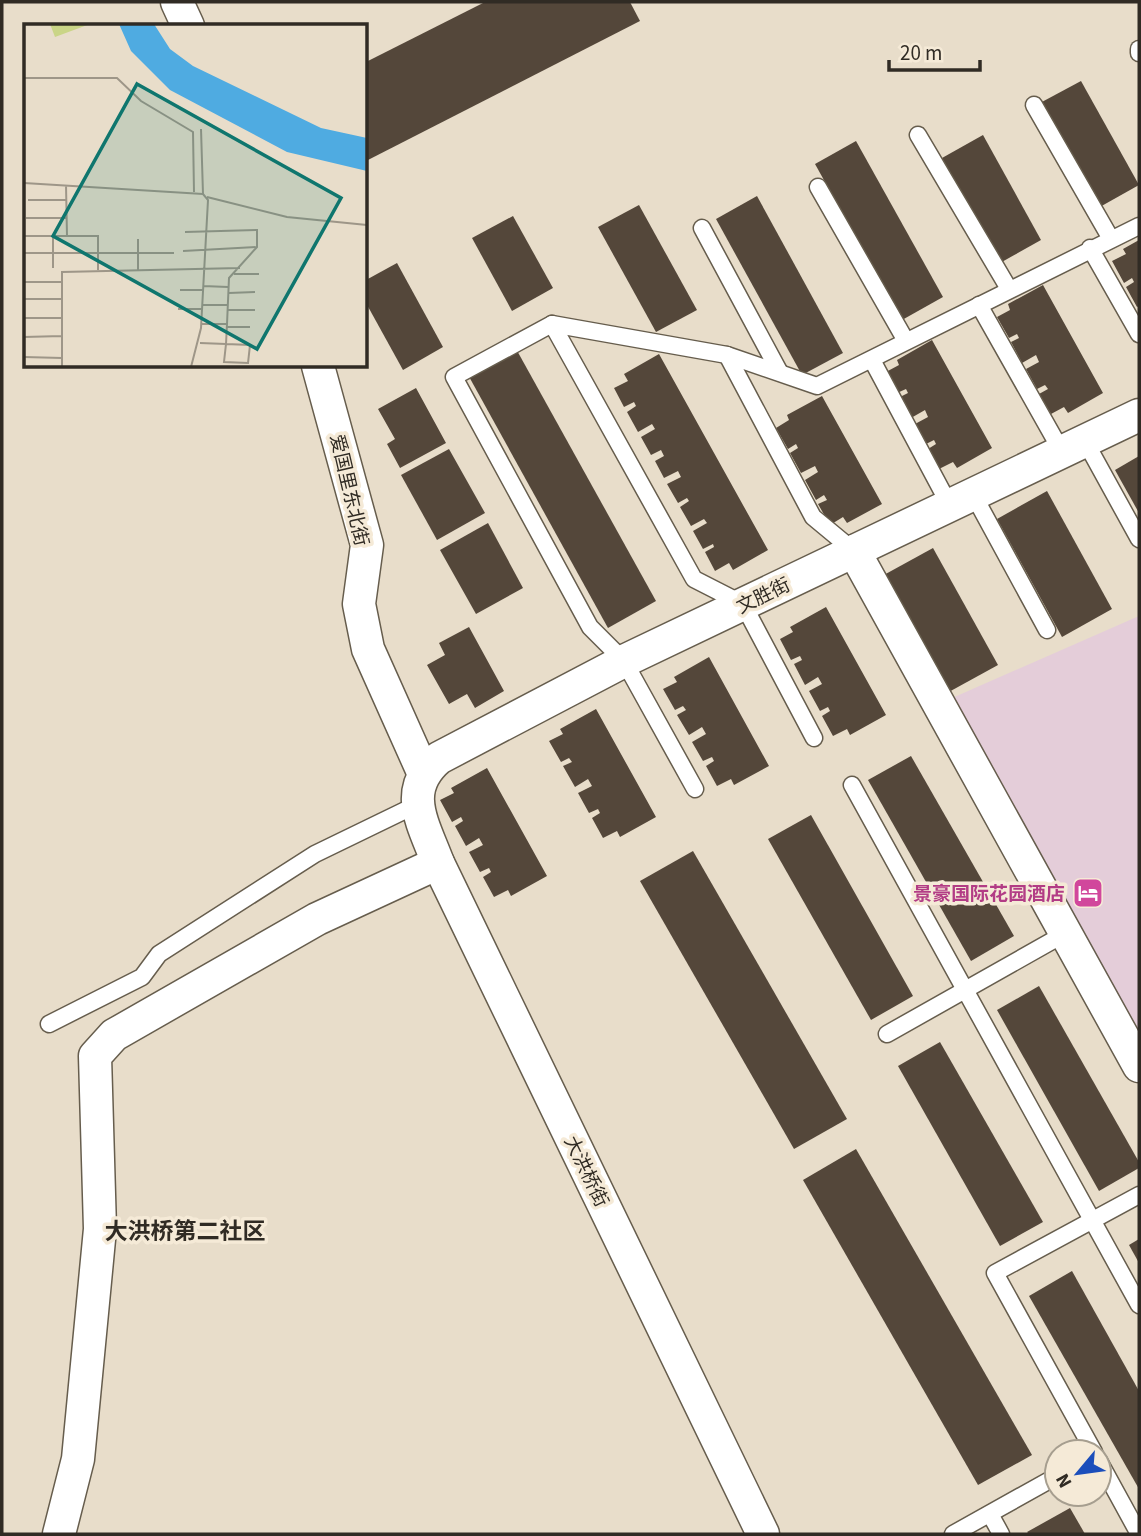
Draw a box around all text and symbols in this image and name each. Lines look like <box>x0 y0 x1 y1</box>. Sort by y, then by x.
inset map <box>24 24 368 368</box>
scale bar <box>889 28 980 72</box>
text: 20 m <box>900 38 942 68</box>
street label: 爱国里东北街 <box>323 432 375 549</box>
street label: 文胜街 <box>732 572 795 621</box>
hotel icon: 景豪国际花园酒店 <box>1071 876 1105 910</box>
place label: 景豪国际花园酒店 <box>913 881 1065 908</box>
street label: 大洪桥街 <box>557 1132 614 1212</box>
district label: 大洪桥第二社区 <box>105 1215 266 1248</box>
north arrow <box>1043 1438 1113 1508</box>
text: N <box>1050 1468 1079 1493</box>

